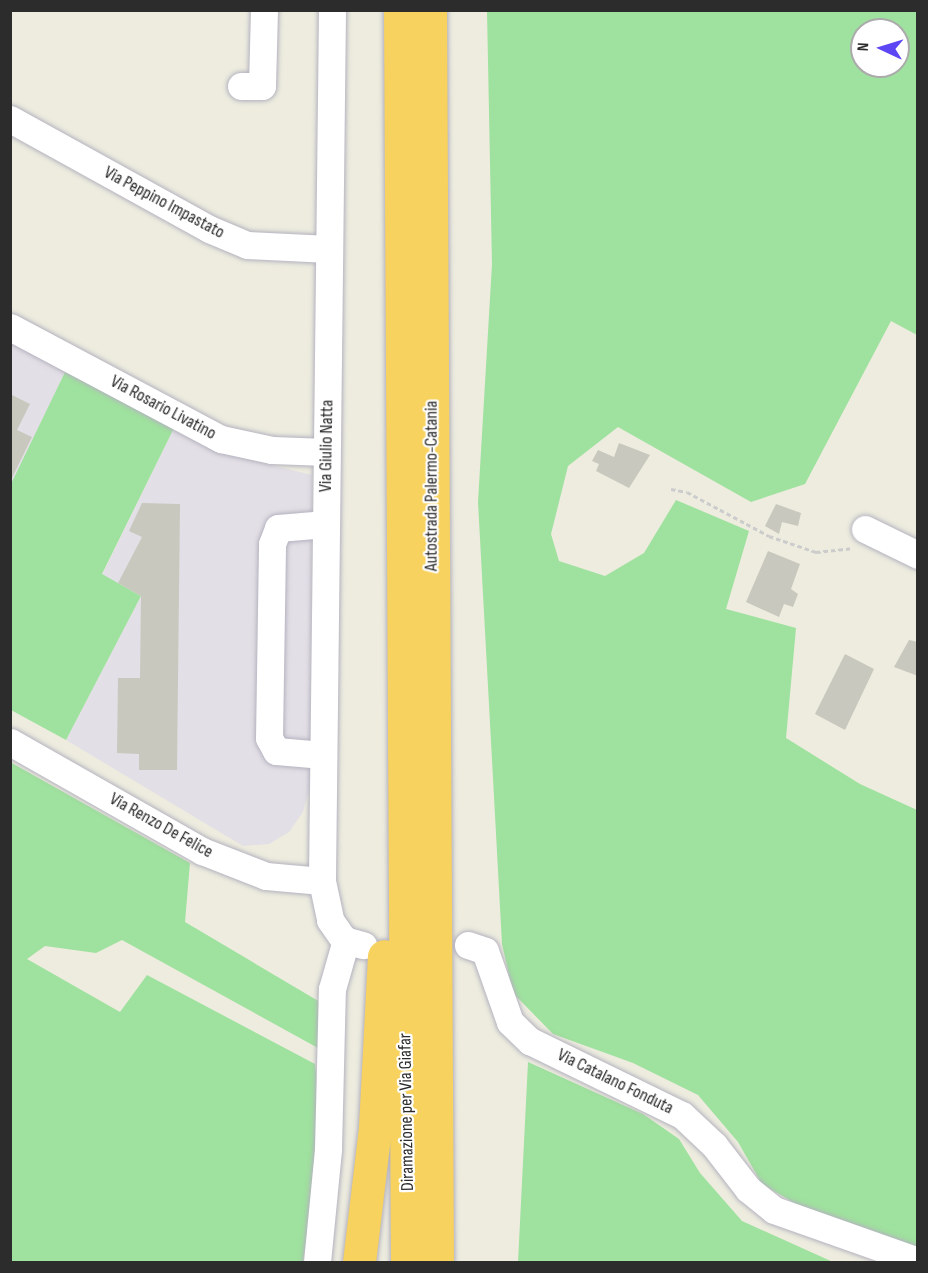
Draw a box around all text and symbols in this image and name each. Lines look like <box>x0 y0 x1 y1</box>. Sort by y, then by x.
north arrow <box>850 18 910 78</box>
text: N <box>854 42 873 52</box>
street label: Via Peppino Impastato <box>100 162 228 244</box>
street label: Via Rosario Livatino <box>106 371 220 445</box>
street label: Via Giulio Natta <box>315 400 339 492</box>
street label: Autostrada Palermo-Catania <box>421 401 443 571</box>
street label: Via Renzo De Felice <box>105 789 217 863</box>
street label: Diramazione per Via Giafar <box>395 1033 419 1191</box>
street label: Via Catalano Fonduta <box>553 1045 677 1119</box>

